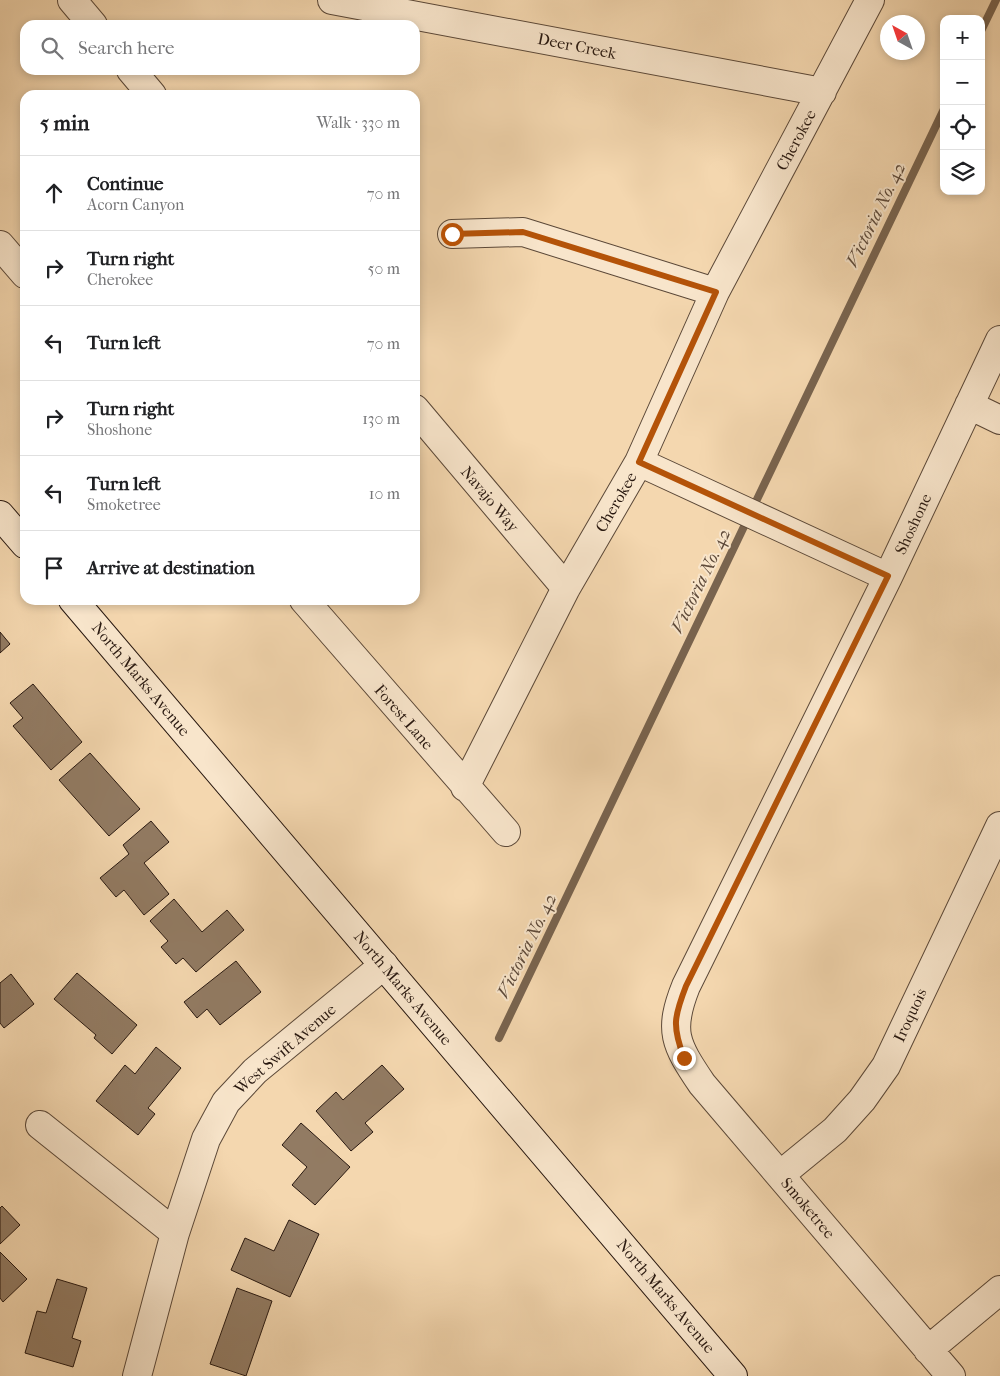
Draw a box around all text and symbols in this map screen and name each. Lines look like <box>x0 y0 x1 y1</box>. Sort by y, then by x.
north arrow <box>880 15 925 60</box>
map controls <box>940 15 985 195</box>
button: + <box>940 15 985 60</box>
search box <box>20 20 420 75</box>
street label: Deer Creek <box>536 29 619 63</box>
icon: search <box>38 34 66 62</box>
text: Search here <box>78 37 174 59</box>
button: − <box>940 60 985 105</box>
button: locate <box>940 105 985 150</box>
street label: Cherokee <box>772 106 820 174</box>
text: 5 min <box>40 111 89 135</box>
text: Walk · 330 m <box>317 113 400 132</box>
button: layers <box>940 150 985 195</box>
water label: Victoria No. 42 <box>842 159 910 271</box>
text: Continue <box>87 173 163 195</box>
icon: ahead <box>40 179 68 207</box>
text: 70 m <box>367 184 400 203</box>
text: Acorn Canyon <box>87 195 184 214</box>
route start <box>441 223 464 246</box>
text: Turn right <box>87 248 174 270</box>
icon: right <box>40 254 68 282</box>
text: 50 m <box>368 259 400 278</box>
text: Cherokee <box>87 270 153 289</box>
icon: left <box>40 329 68 357</box>
text: Turn left <box>87 332 161 354</box>
text: 70 m <box>367 334 400 353</box>
text: Turn right <box>87 398 174 420</box>
icon: right <box>40 404 68 432</box>
text: 130 m <box>362 409 400 428</box>
text: Shoshone <box>87 420 152 439</box>
street label: Navajo Way <box>457 462 523 536</box>
street label: Cherokee <box>591 469 641 535</box>
text: Turn left <box>87 473 161 495</box>
icon: left <box>40 479 68 507</box>
text: 10 m <box>369 484 400 503</box>
street label: Shoshone <box>891 490 935 558</box>
text: Smoketree <box>87 495 161 514</box>
water label: Victoria No. 42 <box>667 525 735 637</box>
icon: arrive <box>40 554 68 582</box>
text: Arrive at destination <box>87 557 255 579</box>
street label: North Marks Avenue <box>88 618 194 740</box>
street label: Forest Lane <box>370 680 438 754</box>
water label: Victoria No. 42 <box>493 890 561 1002</box>
street label: North Marks Avenue <box>350 927 456 1049</box>
street label: Iroquois <box>889 985 931 1045</box>
street label: West Swift Avenue <box>230 1000 340 1099</box>
route end <box>673 1047 696 1070</box>
street label: Smoketree <box>777 1174 839 1242</box>
street label: North Marks Avenue <box>613 1235 719 1357</box>

